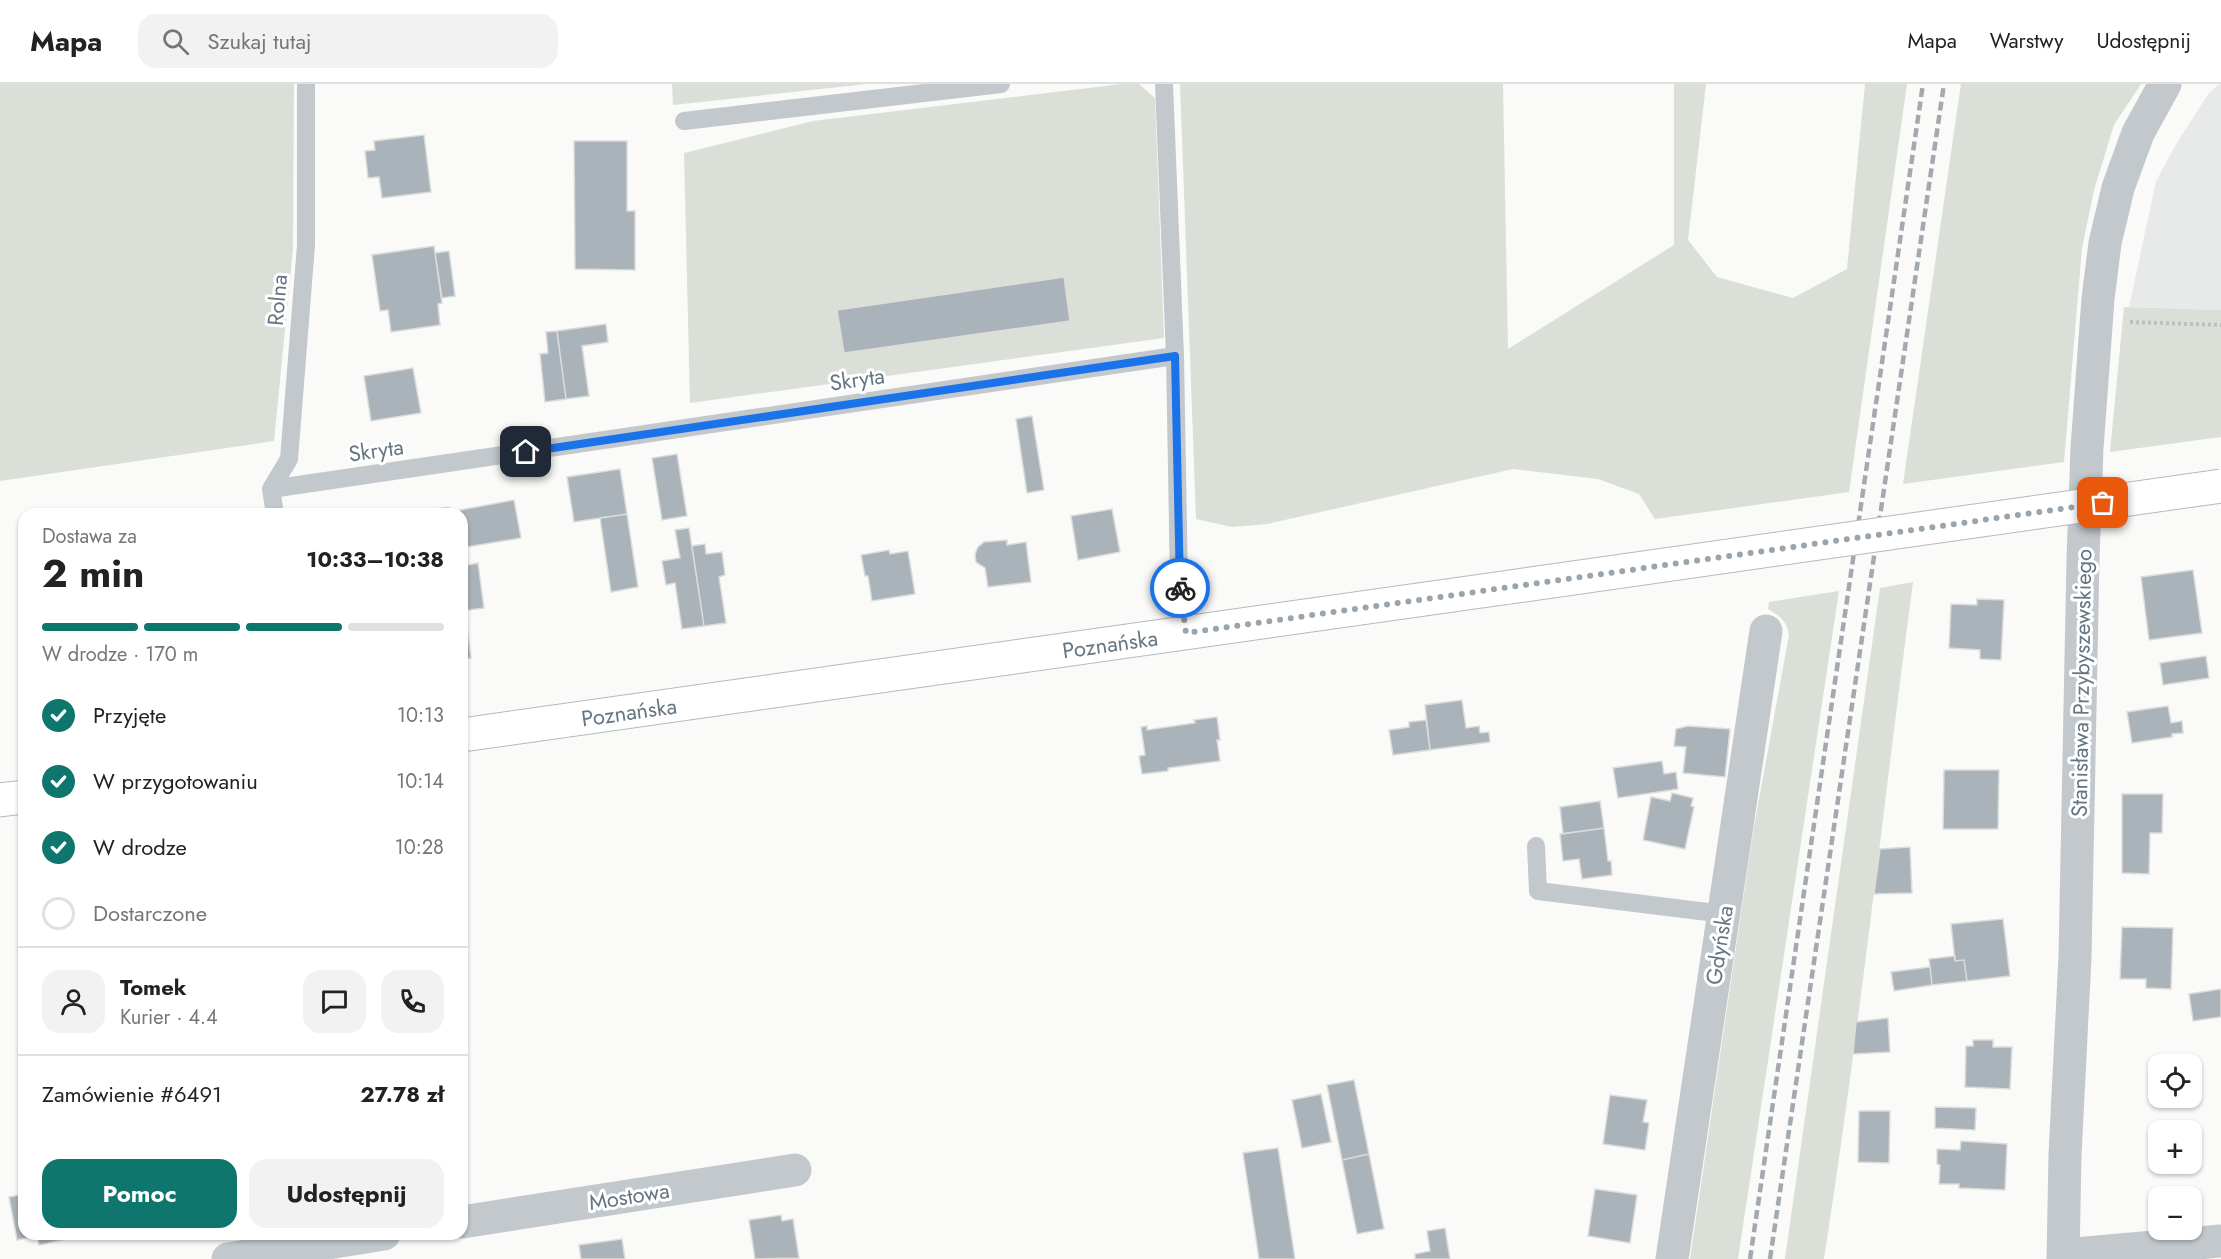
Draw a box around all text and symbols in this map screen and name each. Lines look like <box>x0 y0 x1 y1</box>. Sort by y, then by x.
search box <box>138 14 558 68</box>
text: Mapa <box>30 21 102 62</box>
icon: search <box>159 25 192 58</box>
text: Szukaj tutaj <box>207 25 311 57</box>
text: Mapa <box>1908 26 1957 56</box>
text: Warstwy <box>1990 26 2063 56</box>
text: Udostępnij <box>2096 26 2191 56</box>
street label: Rolna <box>259 273 295 327</box>
street label: Skryta <box>827 359 887 399</box>
pin <box>500 426 551 477</box>
street label: Skryta <box>346 430 406 470</box>
icon: home <box>509 435 542 468</box>
pin <box>2077 477 2128 528</box>
icon: bag <box>2086 486 2119 519</box>
text: Dostawa za <box>42 522 137 551</box>
text: 10:33–10:38 <box>306 543 444 575</box>
text: 2 min <box>42 545 144 602</box>
street label: Stanisława Przybyszewskiego <box>2063 549 2099 817</box>
courier <box>1150 558 1210 618</box>
icon: bike <box>1164 572 1197 605</box>
street label: Poznańska <box>1060 621 1160 667</box>
text: W drodze · 170 m <box>42 640 198 669</box>
street label: Poznańska <box>579 689 679 735</box>
icon: check <box>42 699 75 732</box>
text: Przyjęte <box>93 699 166 731</box>
text: 10:13 <box>397 701 444 730</box>
icon: check <box>42 765 75 798</box>
text: W przygotowaniu <box>93 765 258 797</box>
text: 10:14 <box>396 767 444 796</box>
icon: check <box>42 831 75 864</box>
text: W drodze <box>93 831 187 863</box>
text: 10:28 <box>395 833 444 862</box>
text: Dostarczone <box>93 897 207 929</box>
street label: Gdyńska <box>1697 903 1741 987</box>
button: person <box>42 970 105 1033</box>
button: chat <box>303 970 366 1033</box>
button: phone <box>381 970 444 1033</box>
text: Tomek <box>120 971 186 1003</box>
text: Kurier · 4.4 <box>120 1003 218 1032</box>
map controls <box>2148 1054 2202 1240</box>
button: locate <box>2148 1054 2202 1108</box>
text: Zamówienie #6491 <box>42 1078 222 1110</box>
text: 27.78 zł <box>360 1078 444 1110</box>
button: + <box>2148 1120 2202 1174</box>
button: Pomoc <box>42 1159 237 1228</box>
button: Udostępnij <box>249 1159 444 1228</box>
street label: Mostowa <box>586 1174 672 1218</box>
button: − <box>2148 1186 2202 1240</box>

